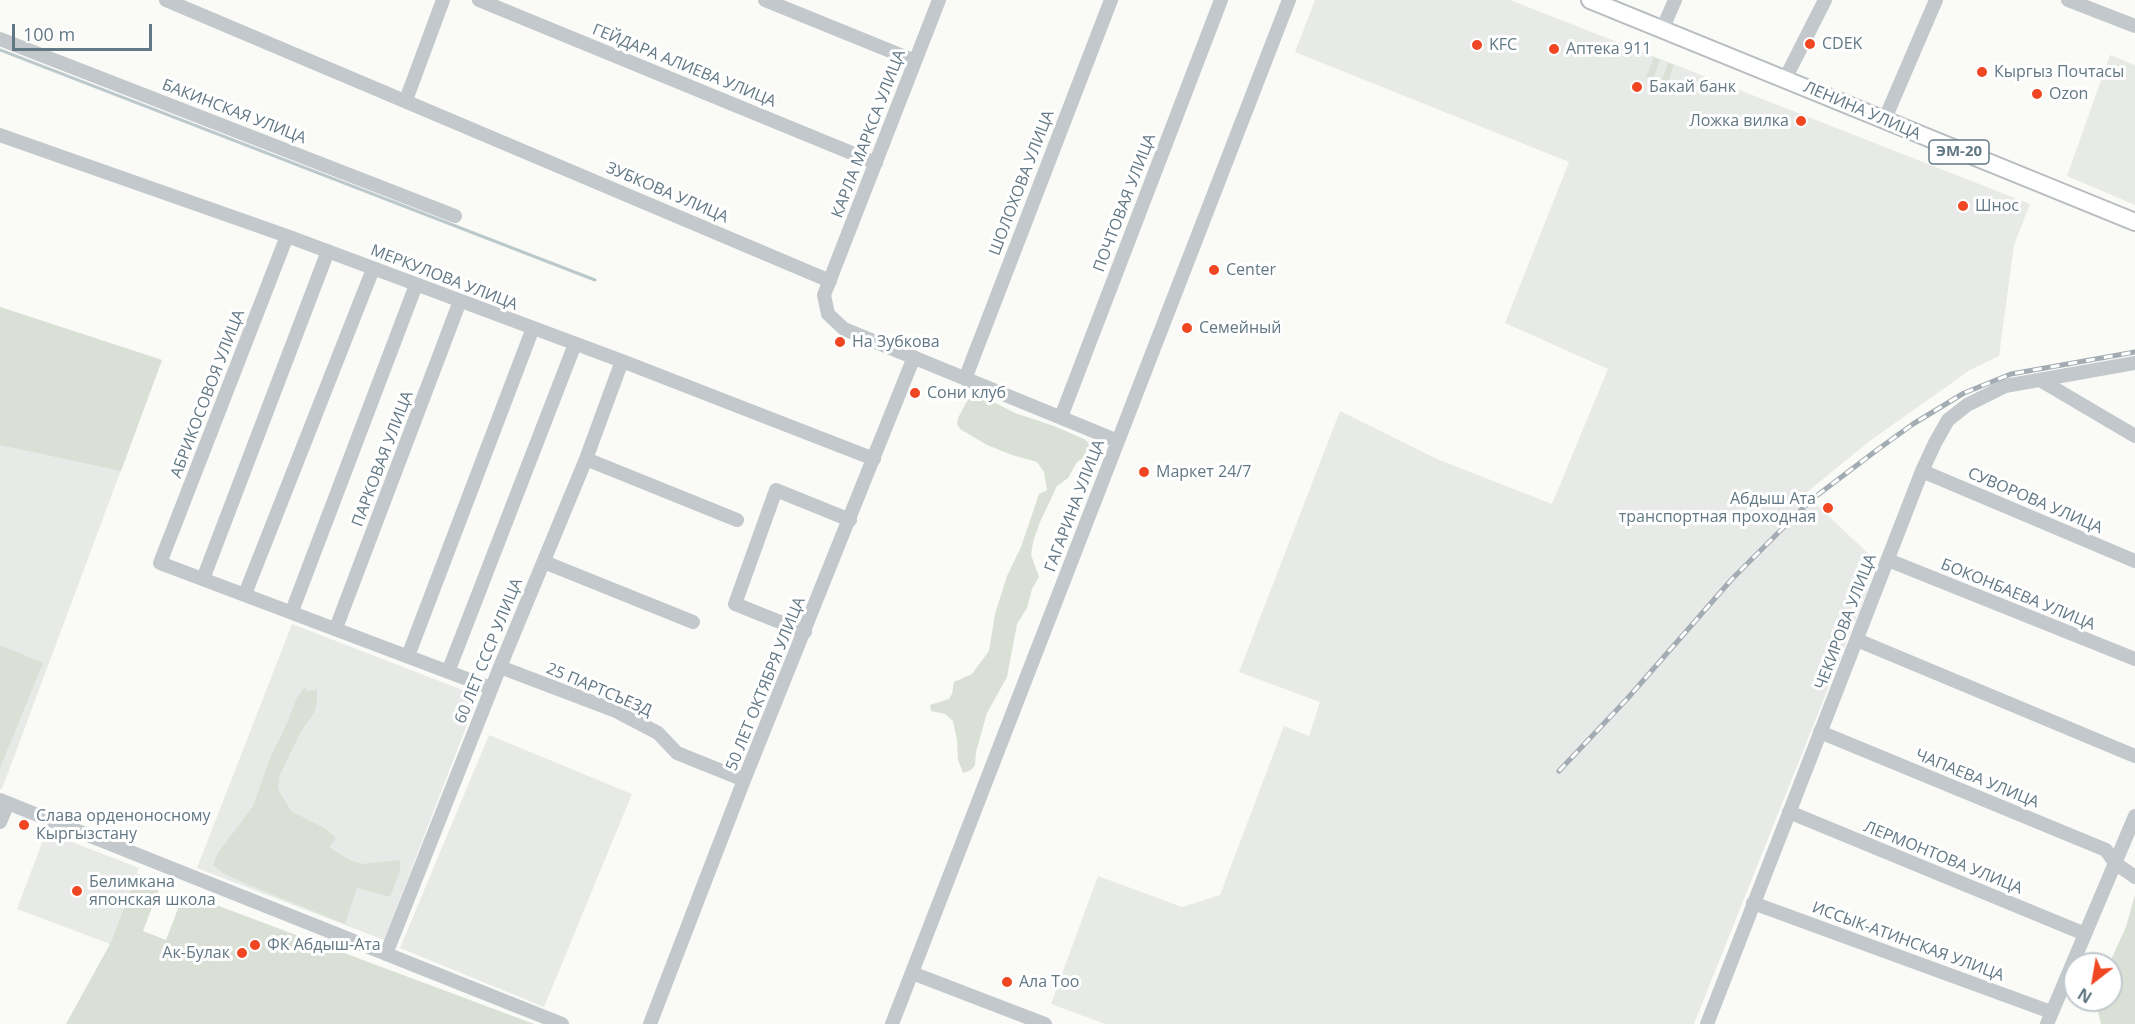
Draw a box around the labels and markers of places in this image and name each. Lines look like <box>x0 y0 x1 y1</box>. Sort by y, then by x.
place label: CDEK <box>1822 34 1862 54</box>
place label: KFC <box>1489 35 1517 55</box>
marker: CDEK <box>1803 37 1817 51</box>
marker: KFC <box>1470 38 1484 52</box>
place label: Аптека 911 <box>1566 39 1651 59</box>
marker: Аптека 911 <box>1547 42 1561 56</box>
place label: Кыргыз Почтасы <box>1994 62 2124 82</box>
marker: Кыргыз Почтасы <box>1975 65 1989 79</box>
place label: Бакай банк <box>1649 77 1736 97</box>
marker: Бакай банк <box>1630 80 1644 94</box>
place label: Ozon <box>2049 84 2088 104</box>
marker: Ozon <box>2030 87 2044 101</box>
place label: Ложка вилка <box>1689 111 1789 131</box>
marker: Ложка вилка <box>1794 114 1808 128</box>
place label: Шнос <box>1975 196 2019 216</box>
marker: Шнос <box>1956 199 1970 213</box>
place label: Center <box>1226 260 1276 280</box>
marker: Center <box>1207 263 1221 277</box>
place label: Семейный <box>1199 318 1282 338</box>
marker: Семейный <box>1180 321 1194 335</box>
place label: На Зубкова <box>852 332 940 352</box>
marker: На Зубкова <box>833 335 847 349</box>
place label: Сони клуб <box>927 383 1006 403</box>
marker: Сони клуб <box>908 386 922 400</box>
place label: Маркет 24/7 <box>1156 462 1251 482</box>
marker: Маркет 24/7 <box>1137 465 1151 479</box>
place label: Абдыш Ата транспортная проходная <box>1619 489 1816 527</box>
marker: Абдыш Ата транспортная проходная <box>1821 501 1835 515</box>
place label: Слава орденоносному Кыргызстану <box>36 806 211 844</box>
marker: Слава орденоносному Кыргызстану <box>17 818 31 832</box>
place label: Белимкана японская школа <box>89 872 216 910</box>
marker: Белимкана японская школа <box>70 884 84 898</box>
place label: ФК Абдыш-Ата <box>267 935 381 955</box>
marker: ФК Абдыш-Ата <box>248 938 262 952</box>
place label: Ак-Булак <box>162 943 230 963</box>
marker: Ак-Булак <box>235 946 249 960</box>
place label: Ала Тоо <box>1019 972 1079 992</box>
marker: Ала Тоо <box>1000 975 1014 989</box>

